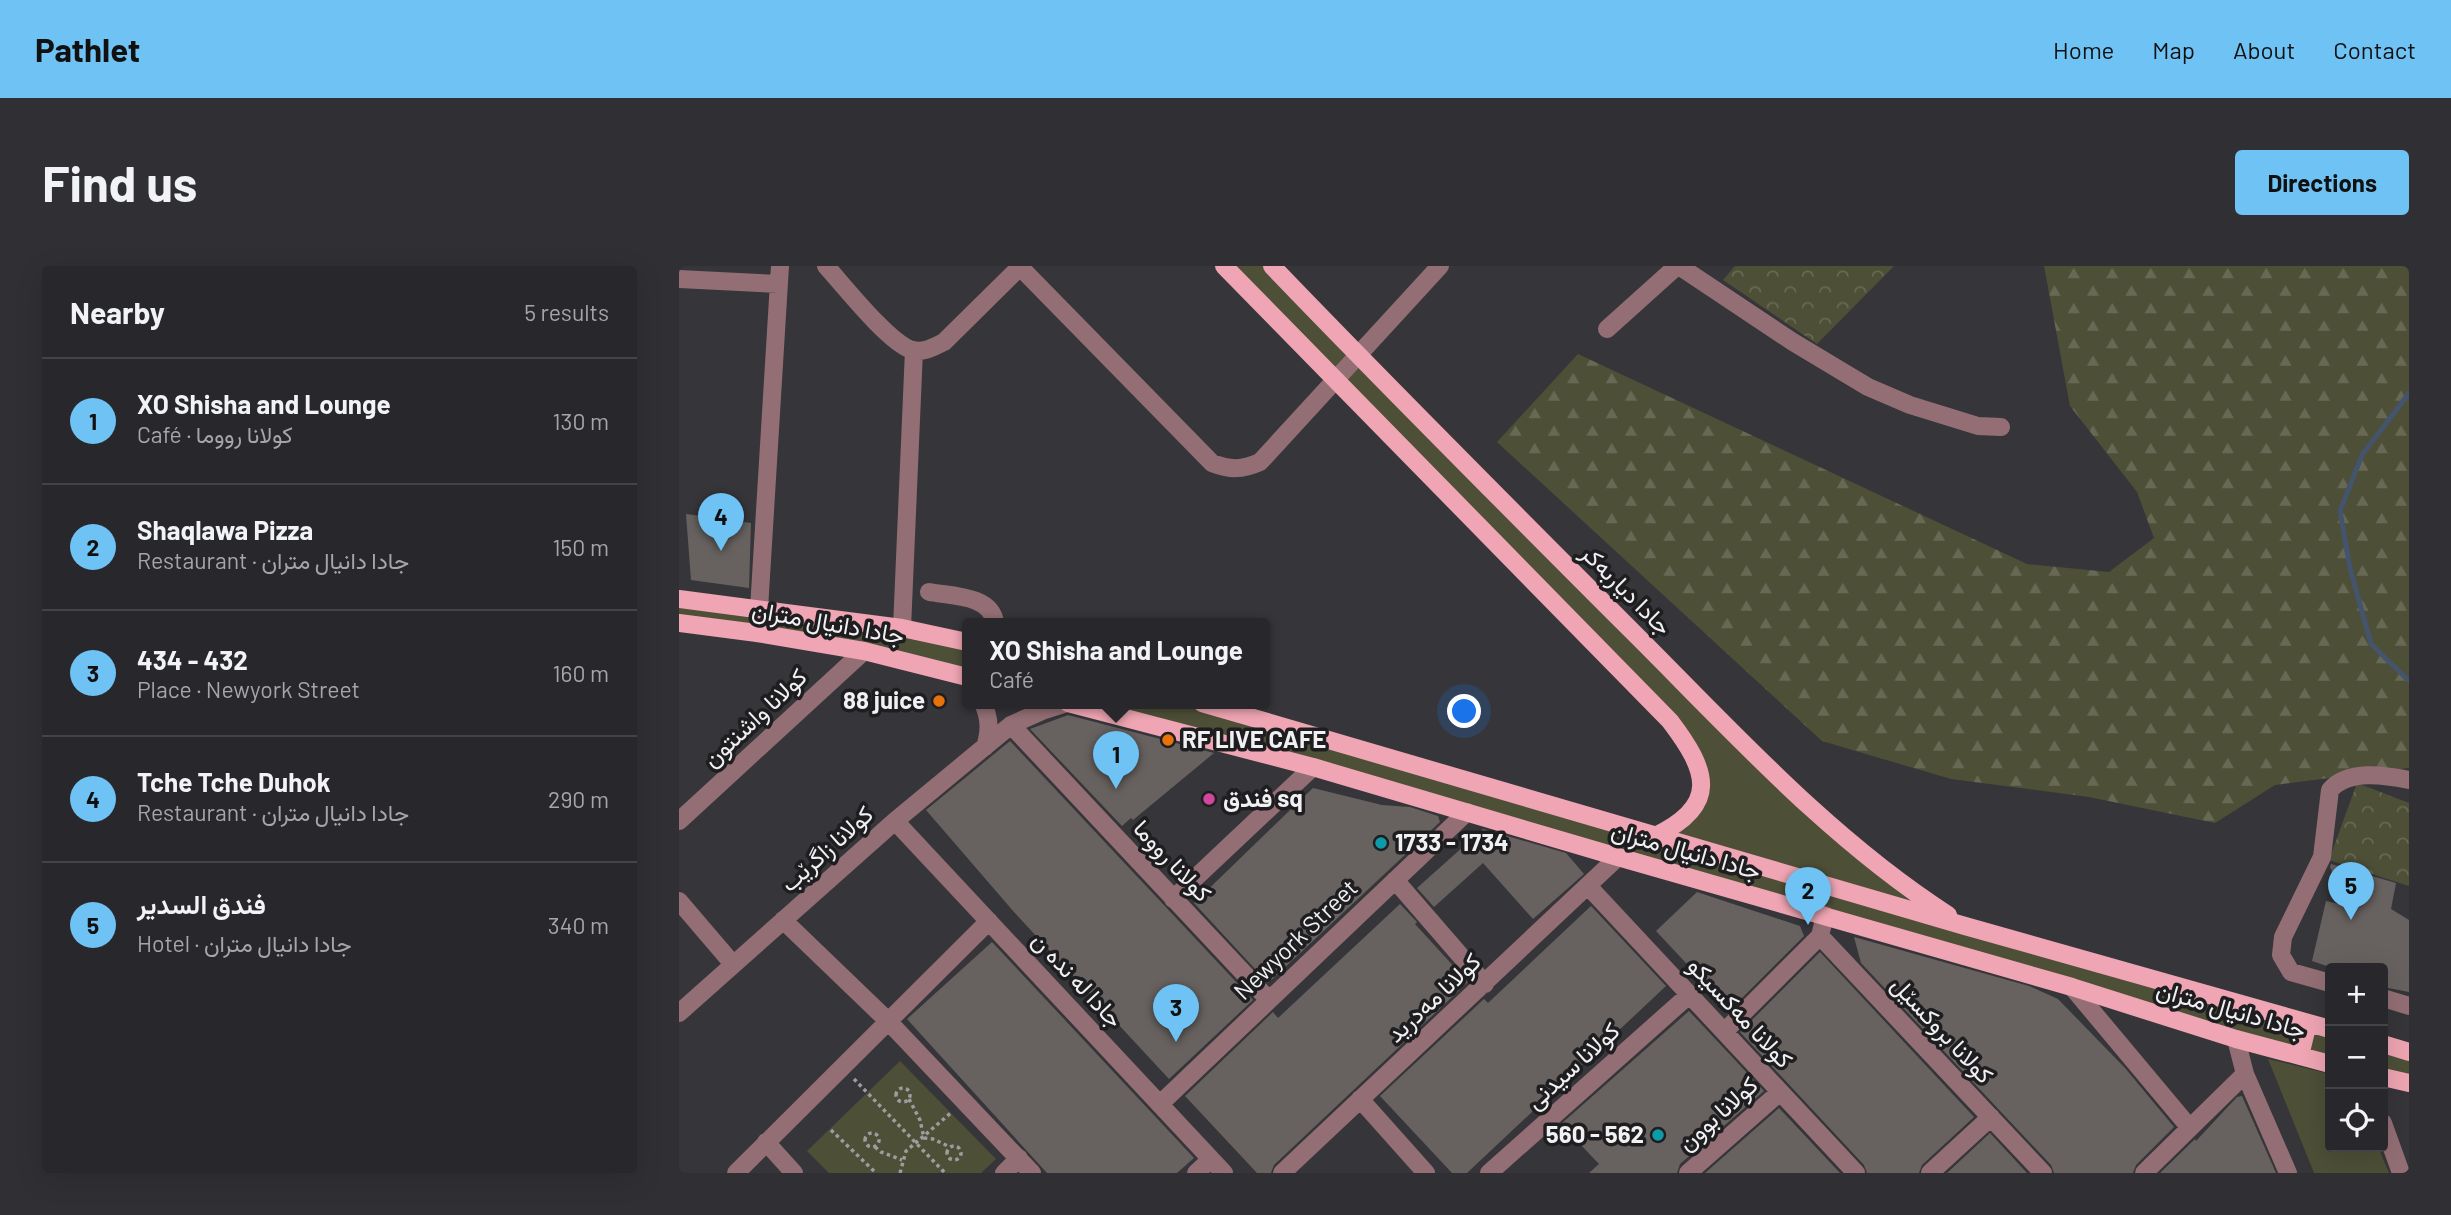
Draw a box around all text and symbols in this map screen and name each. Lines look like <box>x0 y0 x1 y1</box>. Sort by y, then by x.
text: Pathlet <box>35 29 140 69</box>
text: Home <box>2053 35 2114 64</box>
text: Map <box>2152 35 2195 64</box>
text: About <box>2233 35 2295 64</box>
text: Contact <box>2333 35 2416 64</box>
button: Directions <box>2235 150 2409 215</box>
text: Find us <box>42 153 197 212</box>
text: Nearby <box>70 294 165 330</box>
text: 5 results <box>524 298 609 326</box>
text: XO Shisha and Lounge <box>137 388 391 419</box>
text: 1 <box>89 407 97 435</box>
text: 130 m <box>552 407 609 435</box>
text: Café · كولانا رووما <box>137 420 293 448</box>
pin: 4 <box>698 493 744 551</box>
text: Shaqlawa Pizza <box>137 514 313 545</box>
text: 2 <box>87 533 99 561</box>
text: 150 m <box>553 533 609 561</box>
street label: جادا دیاربه‌كر <box>1573 537 1679 642</box>
text: Restaurant · جادا دانيال متران <box>137 546 409 574</box>
street label: جادا دانيال متران <box>750 594 907 651</box>
popup <box>962 618 1270 709</box>
text: XO Shisha and Lounge <box>989 634 1243 665</box>
text: 434 - 432 <box>137 644 248 675</box>
text: 3 <box>87 659 99 687</box>
text: 160 m <box>552 659 609 687</box>
street label: كولانا واشنتون <box>696 661 813 774</box>
text: Café <box>989 665 1034 693</box>
text: Place · Newyork Street <box>137 675 360 703</box>
place label: 88 juice <box>843 685 925 714</box>
marker: 88 juice <box>931 693 947 709</box>
your location <box>1447 694 1481 728</box>
place label: RF LIVE CAFE <box>1182 724 1326 753</box>
pin: 1 <box>1093 731 1139 789</box>
marker: RF LIVE CAFE <box>1160 732 1176 748</box>
text: Tche Tche Duhok <box>137 766 331 797</box>
place label: فندق sq <box>1223 783 1303 812</box>
text: 4 <box>86 785 100 813</box>
text: 290 m <box>548 785 609 813</box>
marker: فندق sq <box>1201 791 1217 807</box>
text: Restaurant · جادا دانيال متران <box>137 798 409 826</box>
street label: كولانا زاگرێب <box>774 799 880 899</box>
street label: كولانا رووما <box>1127 813 1218 908</box>
street label: جادا دانيال متران <box>1608 814 1764 887</box>
place label: 1733 - 1734 <box>1395 827 1509 856</box>
marker: 1733 - 1734 <box>1373 835 1389 851</box>
pin: 5 <box>2328 862 2374 920</box>
pin: 2 <box>1785 867 1831 925</box>
street label: Newyork Street <box>1227 873 1363 1005</box>
text: فندق السدير <box>137 888 266 919</box>
text: 5 <box>87 911 99 939</box>
text: 340 m <box>548 911 609 939</box>
street label: جادا له نده ن <box>1026 925 1130 1034</box>
text: Hotel · جادا دانيال متران <box>137 929 352 957</box>
street label: كولانا مه‌درید <box>1380 946 1487 1049</box>
street label: كولانا مەکسیکو <box>1681 951 1800 1075</box>
map controls <box>2325 963 2388 1152</box>
button: + <box>2325 963 2388 1026</box>
street label: كولانا بروکسێل <box>1885 969 2000 1090</box>
street label: جادا دانيال متران <box>2153 973 2309 1046</box>
pin: 3 <box>1153 984 1199 1042</box>
street label: كولانا سيدنى <box>1519 1015 1626 1116</box>
button: − <box>2325 1026 2388 1089</box>
street label: كولانا بوون <box>1671 1069 1764 1158</box>
button: locate <box>2325 1089 2388 1152</box>
place label: 560 - 562 <box>1546 1119 1644 1148</box>
marker: 560 - 562 <box>1650 1127 1666 1143</box>

